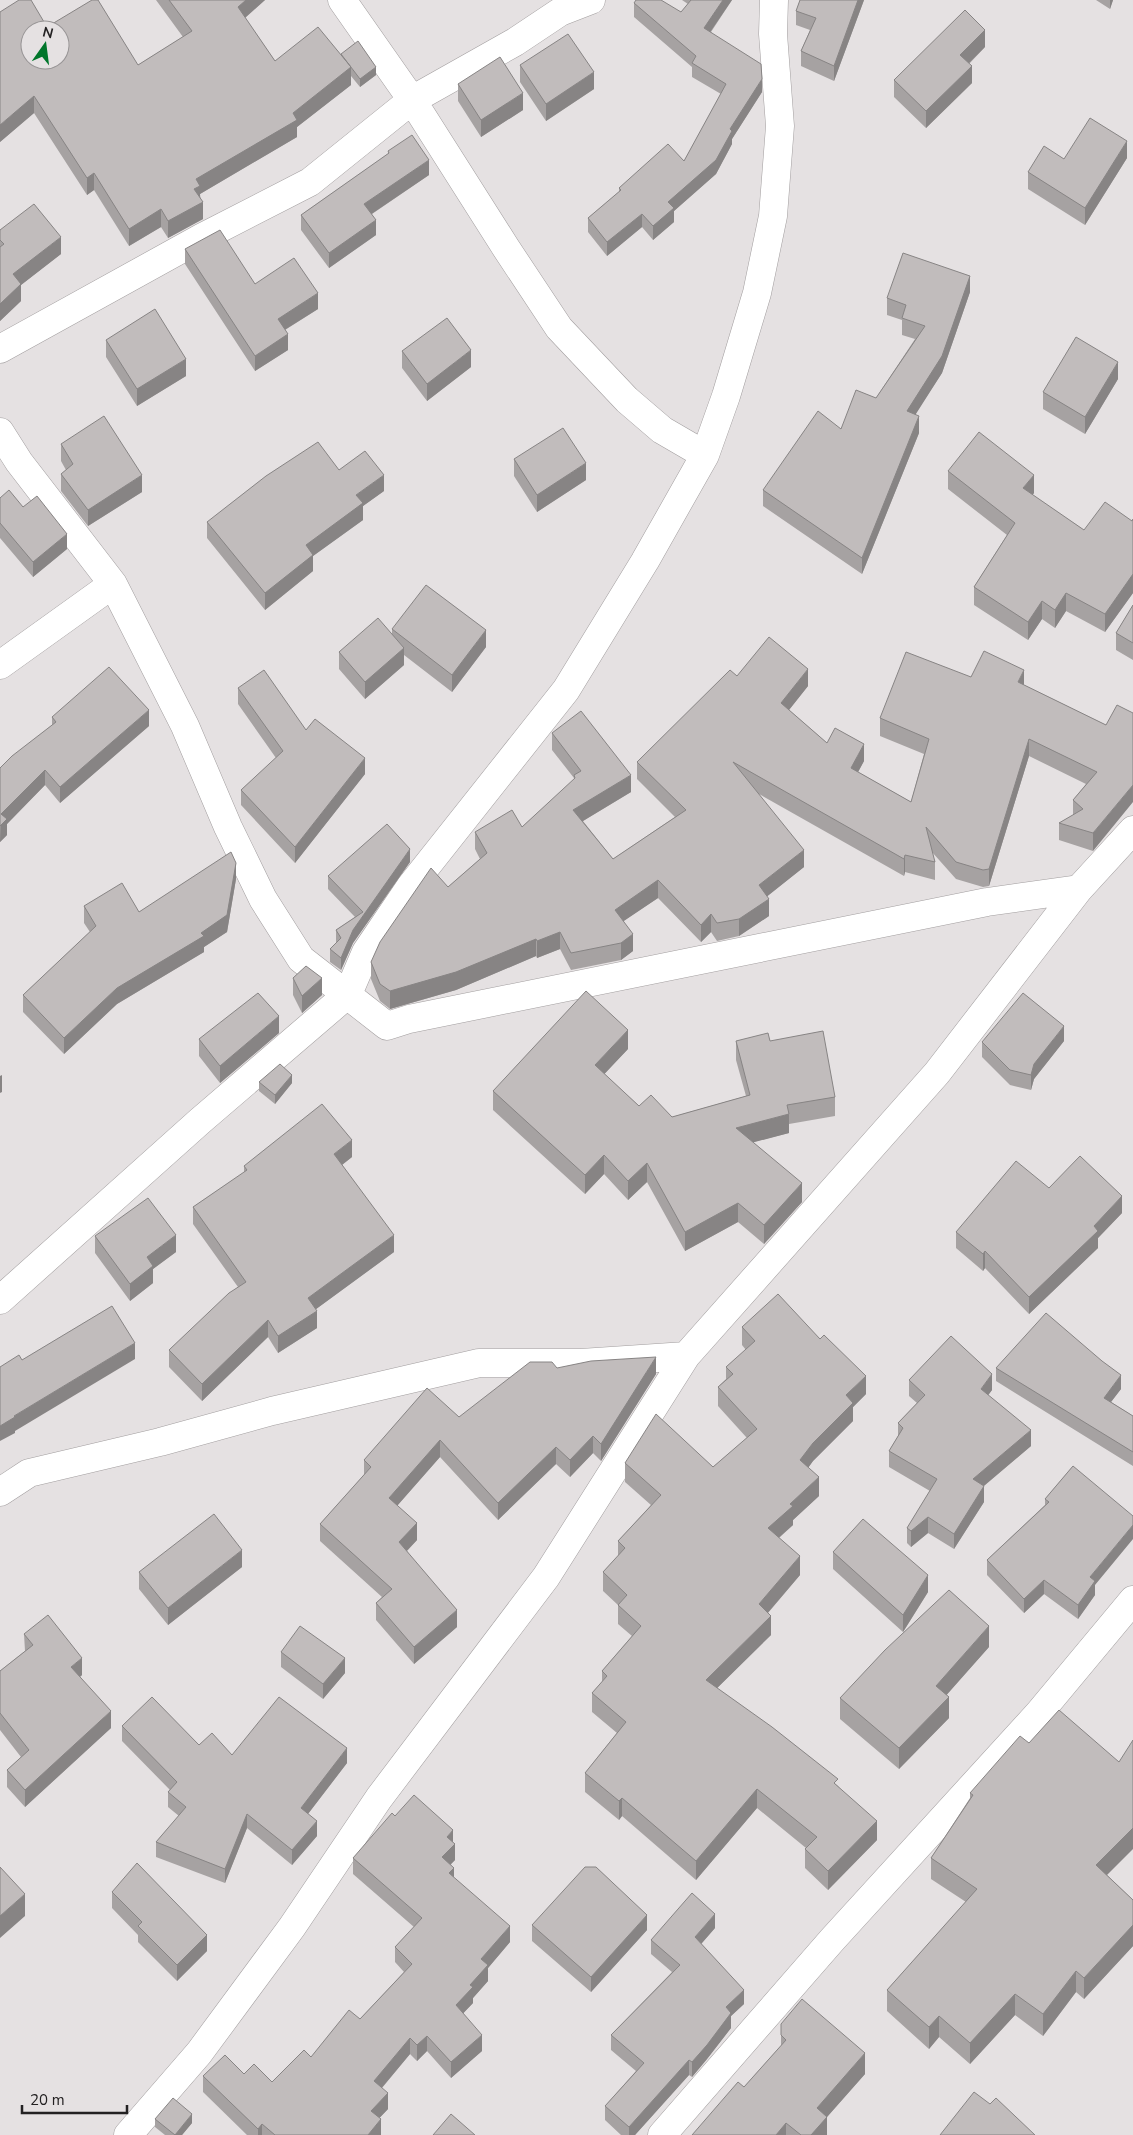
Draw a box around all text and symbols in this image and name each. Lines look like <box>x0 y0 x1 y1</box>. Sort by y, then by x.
north arrow <box>20 20 70 70</box>
text: N <box>41 22 55 43</box>
scale bar <box>22 2082 128 2114</box>
text: 20 m <box>30 2090 65 2110</box>

